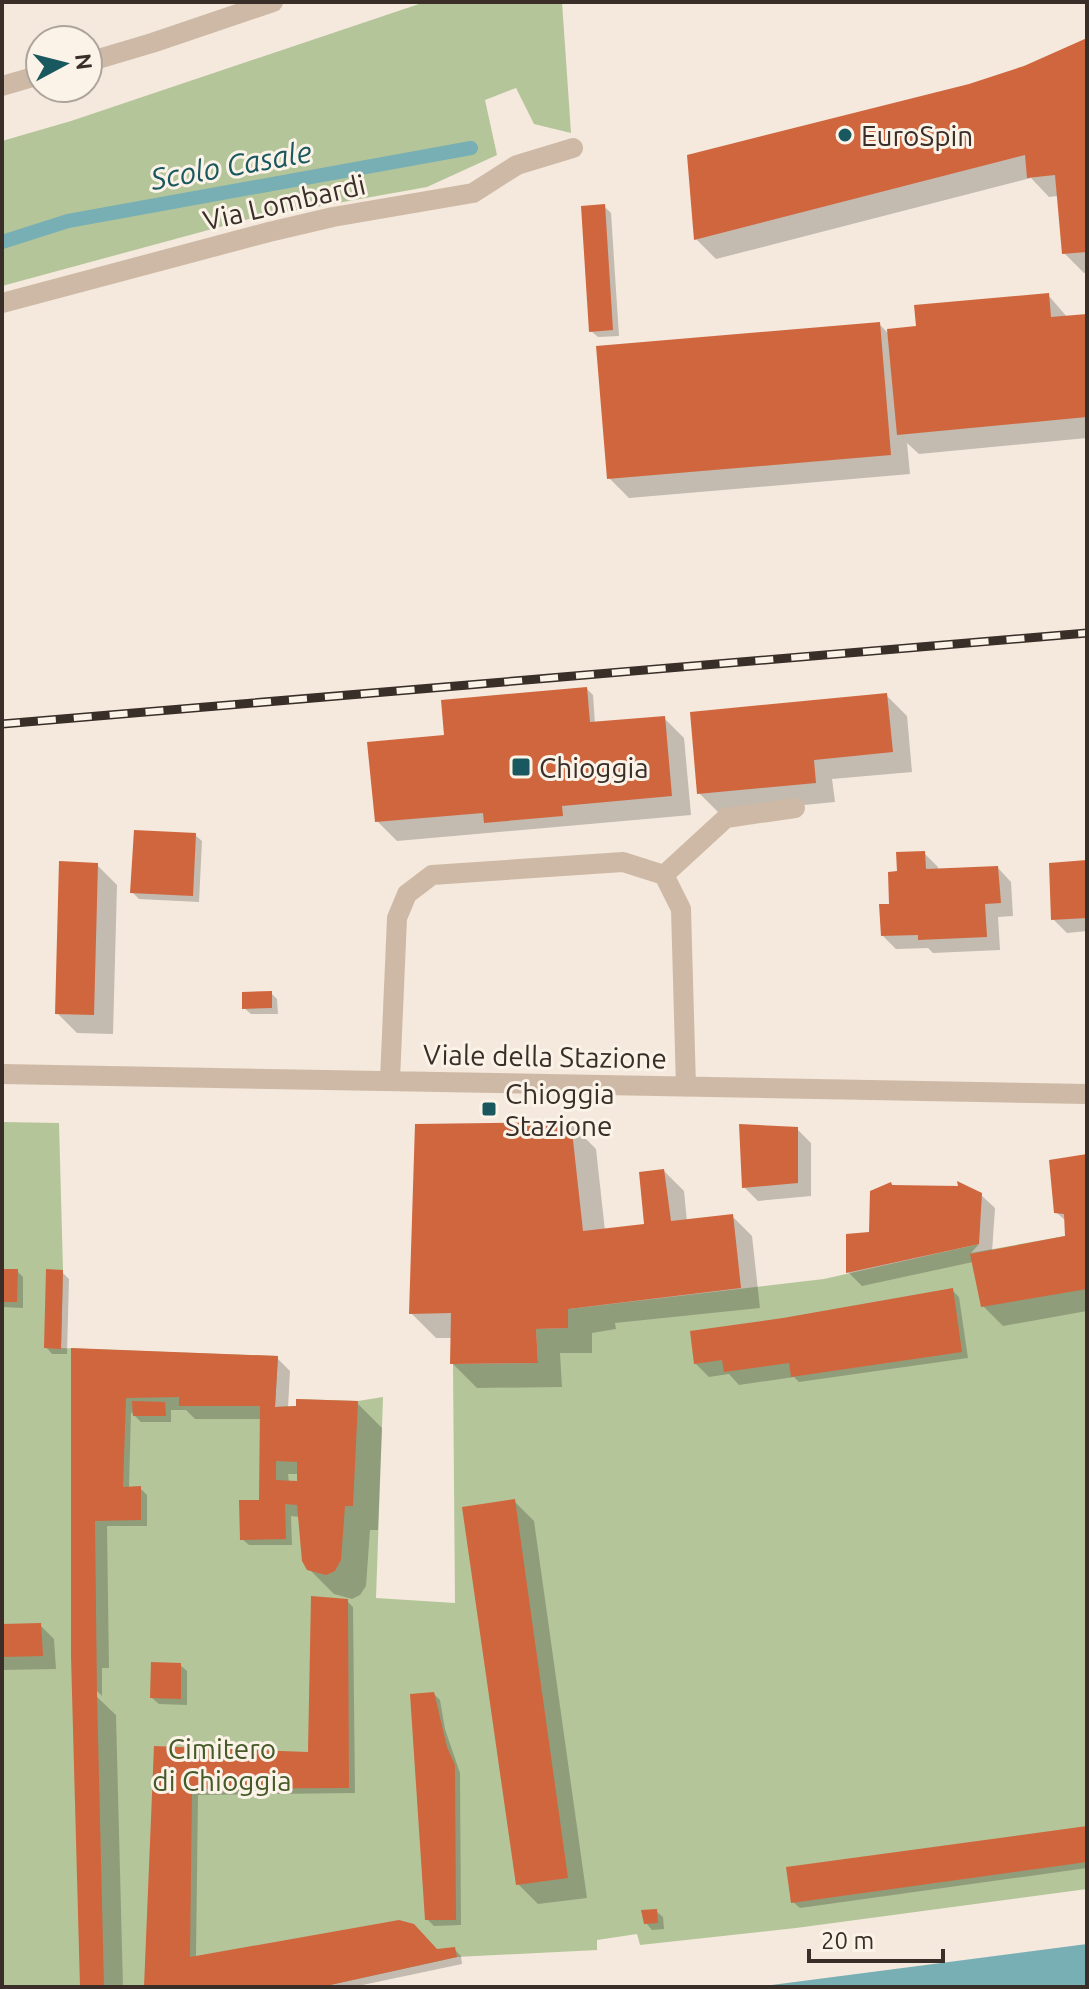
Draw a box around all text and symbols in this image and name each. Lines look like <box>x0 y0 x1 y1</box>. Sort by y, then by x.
north arrow <box>24 24 104 104</box>
text: N <box>71 52 98 71</box>
place label: EuroSpin <box>861 120 973 151</box>
marker: EuroSpin <box>836 126 854 144</box>
water label: Scolo Casale <box>147 134 314 196</box>
street label: Via Lombardi <box>200 168 368 236</box>
place label: Chioggia <box>539 752 649 783</box>
marker: Chioggia <box>510 756 532 778</box>
street label: Viale della Stazione <box>423 1038 667 1074</box>
place label: Chioggia Stazione <box>505 1078 615 1141</box>
marker: Chioggia Stazione <box>480 1100 498 1118</box>
park label: Cimitero di Chioggia <box>152 1733 292 1796</box>
scale bar <box>809 1913 943 1963</box>
text: 20 m <box>821 1927 874 1954</box>

